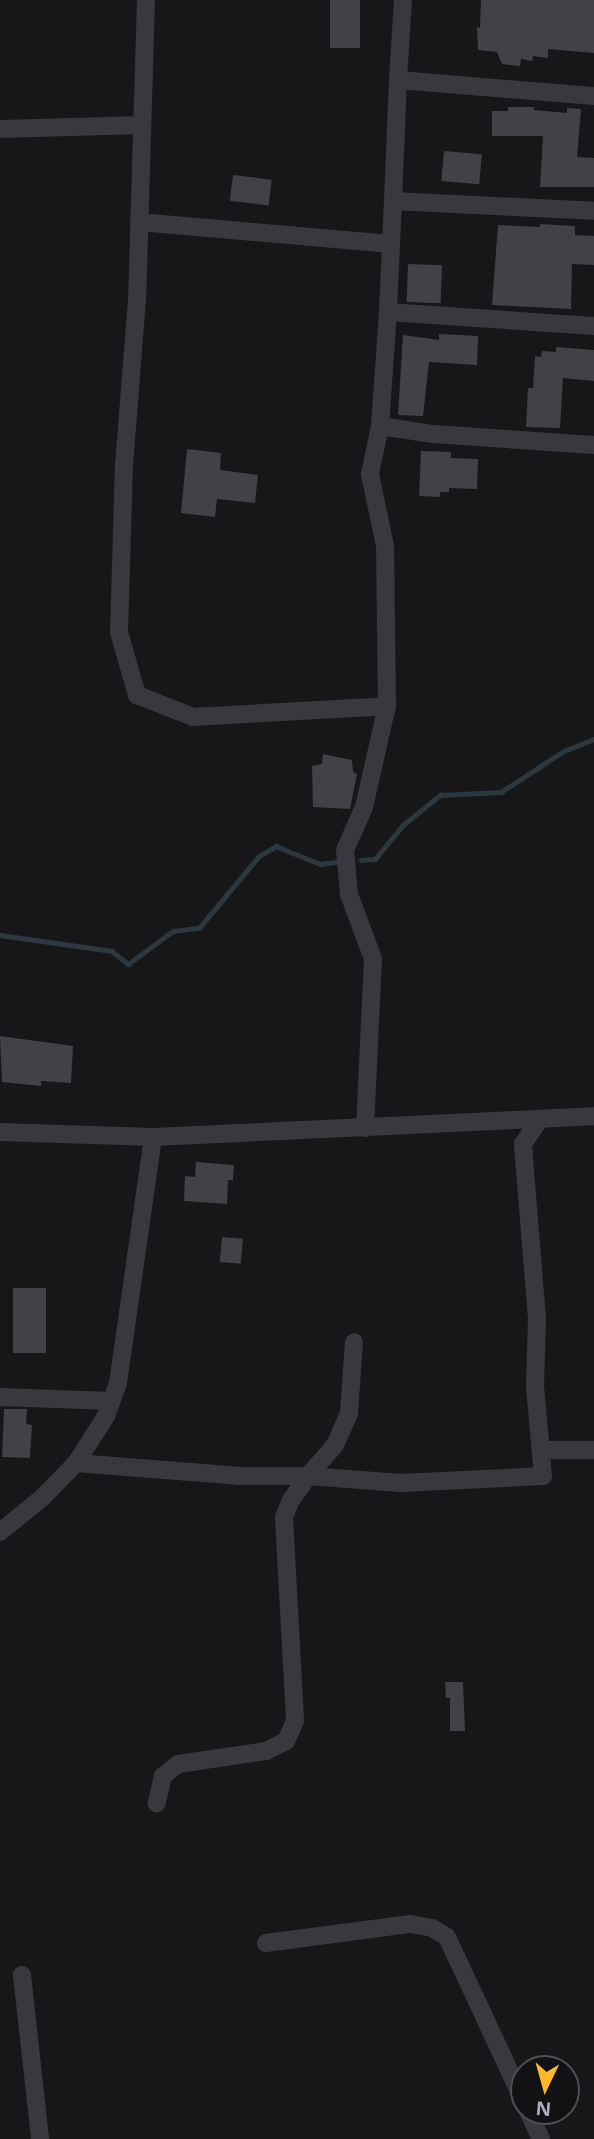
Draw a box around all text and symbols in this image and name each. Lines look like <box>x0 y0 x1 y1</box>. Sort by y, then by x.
north arrow <box>510 2055 580 2125</box>
text: N <box>535 2095 552 2123</box>

